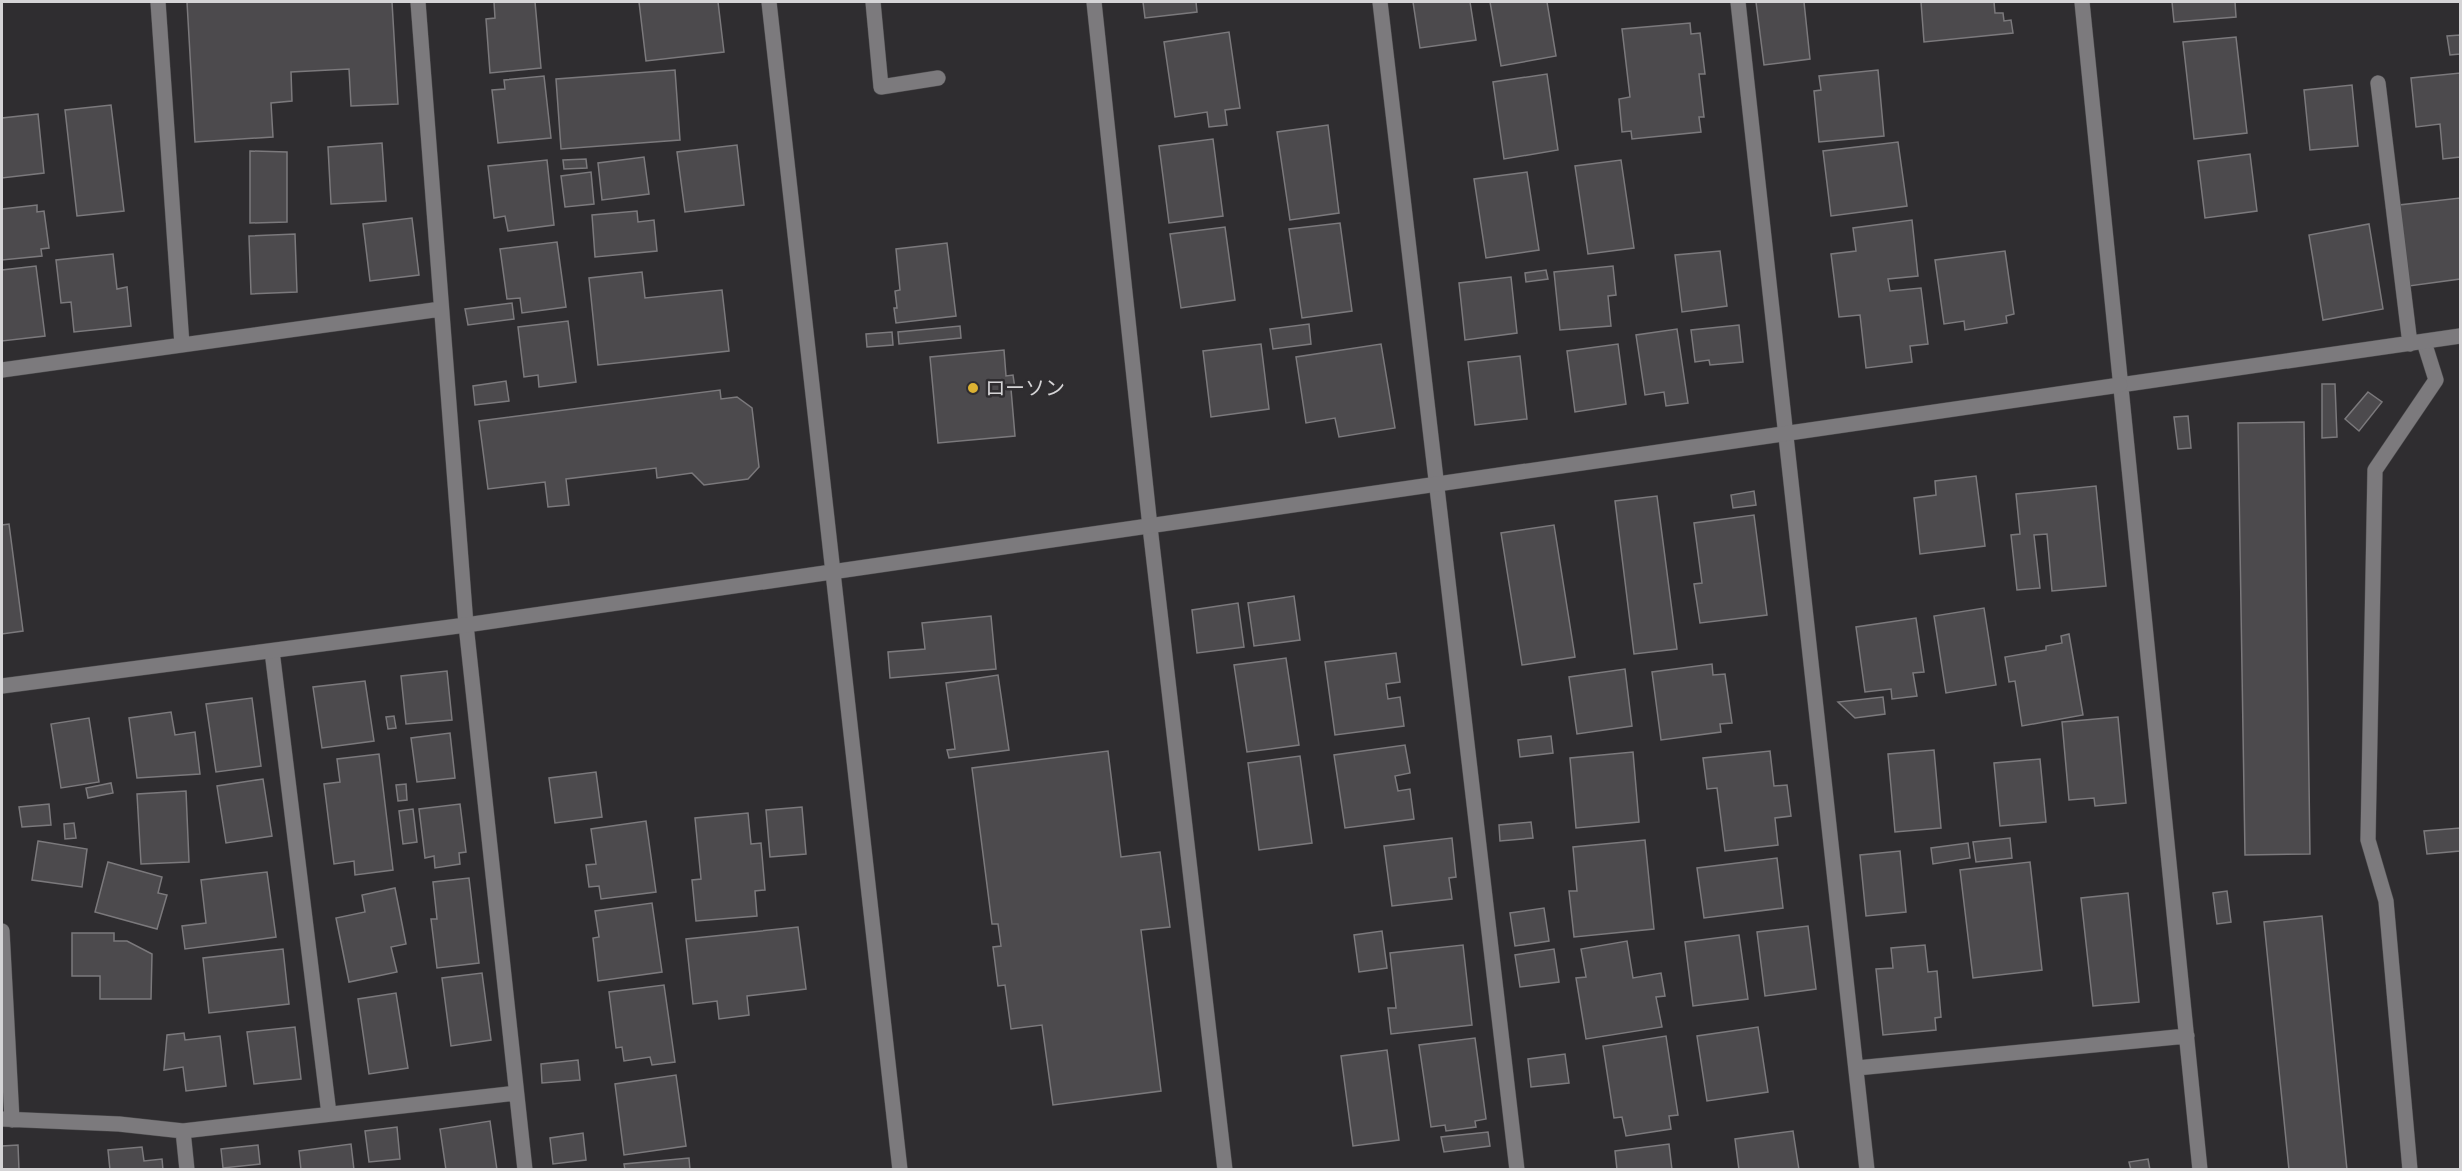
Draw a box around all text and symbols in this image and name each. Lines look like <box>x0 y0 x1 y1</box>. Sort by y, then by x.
place label: ローソン <box>985 376 1065 400</box>
marker: ローソン <box>966 381 980 395</box>

